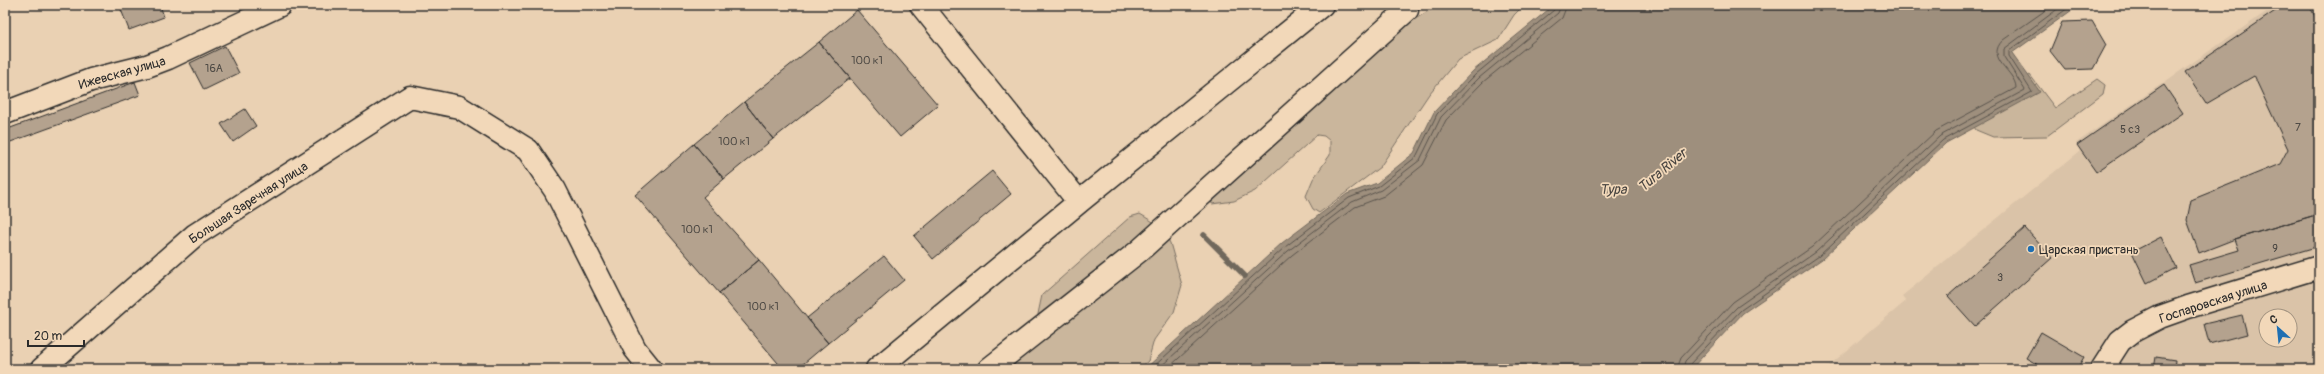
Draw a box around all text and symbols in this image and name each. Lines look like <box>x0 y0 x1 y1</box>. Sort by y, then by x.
street label: Ижевская улица <box>77 53 168 93</box>
house number: 100 к1 <box>851 54 883 67</box>
house number: 16А <box>205 62 223 75</box>
house number: 7 <box>2295 121 2301 134</box>
house number: 5 с3 <box>2120 123 2140 136</box>
house number: 100 к1 <box>718 135 750 148</box>
water label: Tura River <box>1635 144 1692 196</box>
street label: Большая Заречная улица <box>186 158 311 247</box>
water label: Тура <box>1600 181 1628 198</box>
house number: 100 к1 <box>681 223 713 236</box>
place label: Царская пристань <box>2039 242 2139 258</box>
house number: 9 <box>2272 242 2278 255</box>
marker: Царская пристань <box>2026 244 2036 254</box>
house number: 3 <box>1997 271 2003 284</box>
street label: Госпаровская улица <box>2157 277 2269 327</box>
house number: 100 к1 <box>747 300 779 313</box>
north arrow <box>2258 308 2298 348</box>
text: С <box>2268 312 2280 327</box>
scale bar <box>28 322 84 348</box>
text: 20 m <box>34 329 63 344</box>

